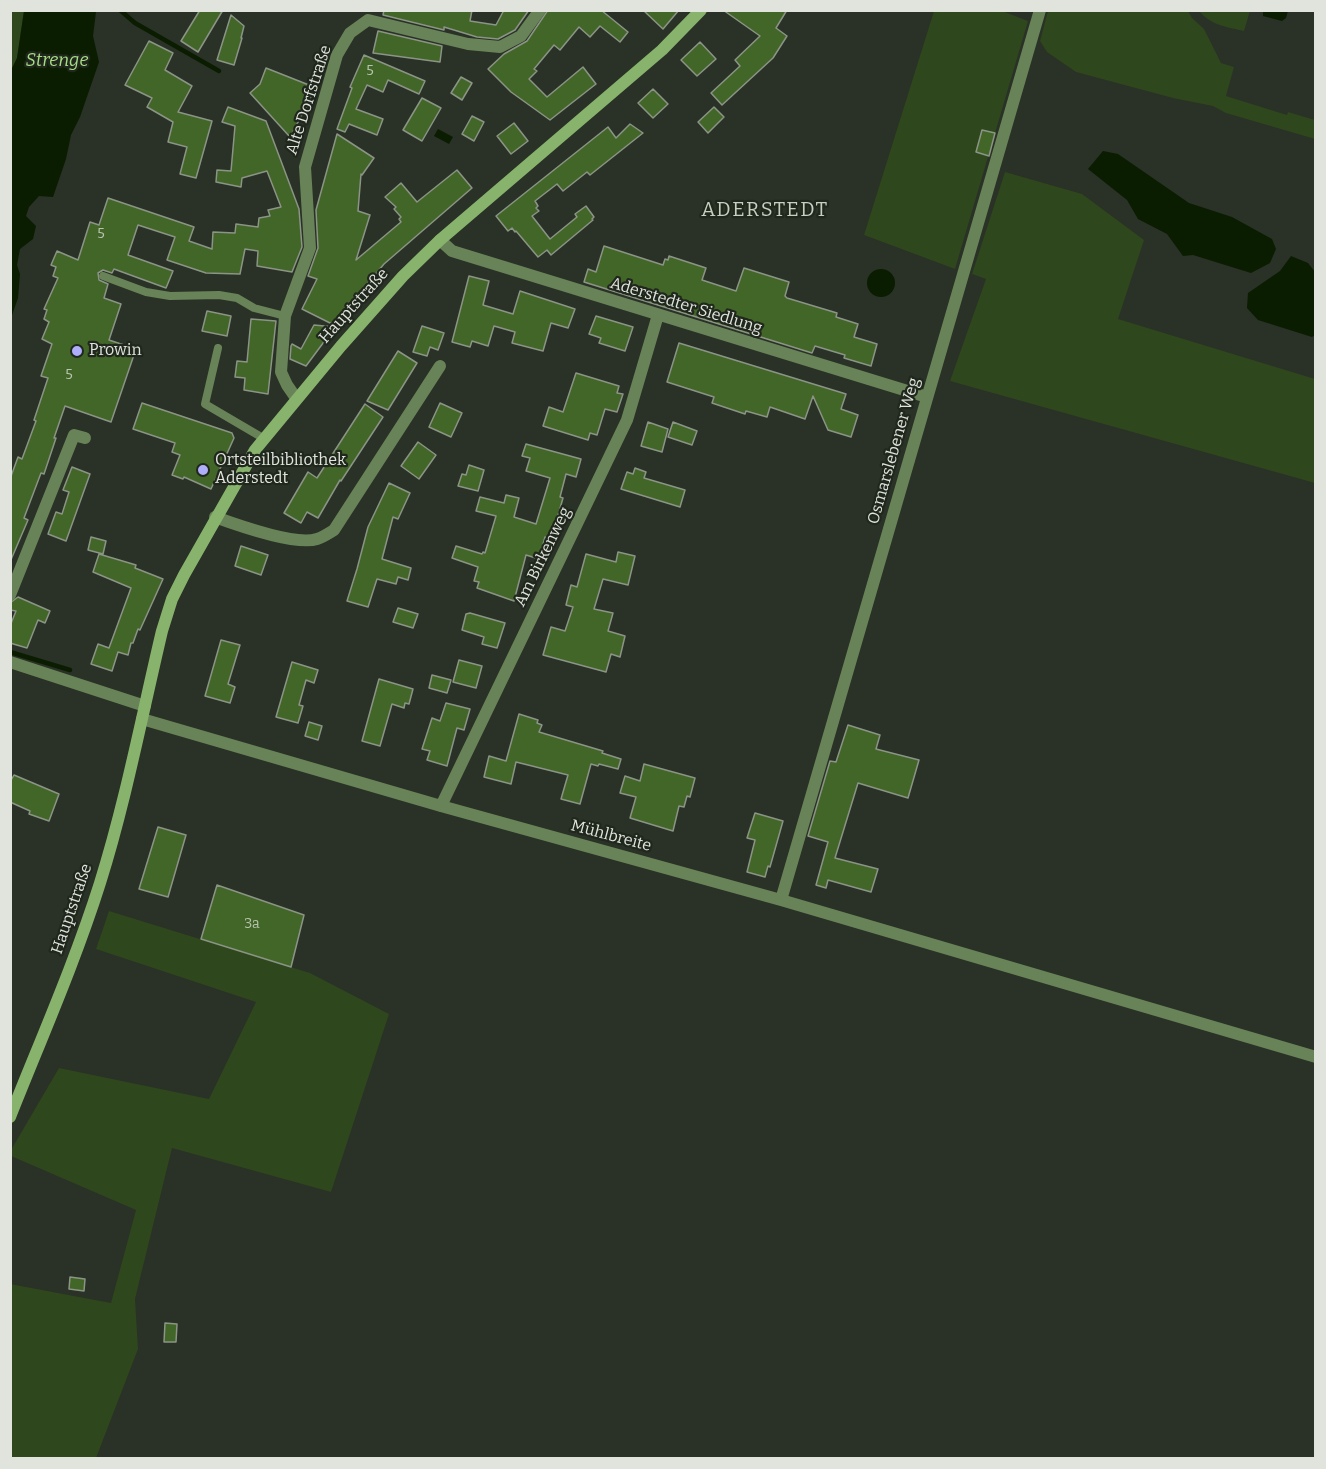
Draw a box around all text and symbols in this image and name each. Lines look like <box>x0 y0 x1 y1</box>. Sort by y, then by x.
street label: Alte Dorfstraße <box>282 43 336 157</box>
water label: Strenge <box>26 50 88 72</box>
house number: 5 <box>366 63 374 79</box>
district label: ADERSTEDT <box>701 198 829 222</box>
house number: 5 <box>97 226 105 242</box>
street label: Hauptstraße <box>315 265 393 347</box>
street label: Aderstedter Siedlung <box>608 274 764 338</box>
place label: Prowin <box>89 341 142 361</box>
marker: Prowin <box>70 344 84 358</box>
house number: 5 <box>65 367 73 383</box>
street label: Osmarslebener Weg <box>864 376 924 526</box>
place label: Ortsteilbibliothek Aderstedt <box>215 451 346 489</box>
marker: Ortsteilbibliothek Aderstedt <box>196 463 210 477</box>
street label: Am Birkenweg <box>511 504 575 610</box>
street label: Mühlbreite <box>569 816 653 856</box>
street label: Hauptstraße <box>48 861 96 957</box>
house number: 3a <box>244 916 260 932</box>

